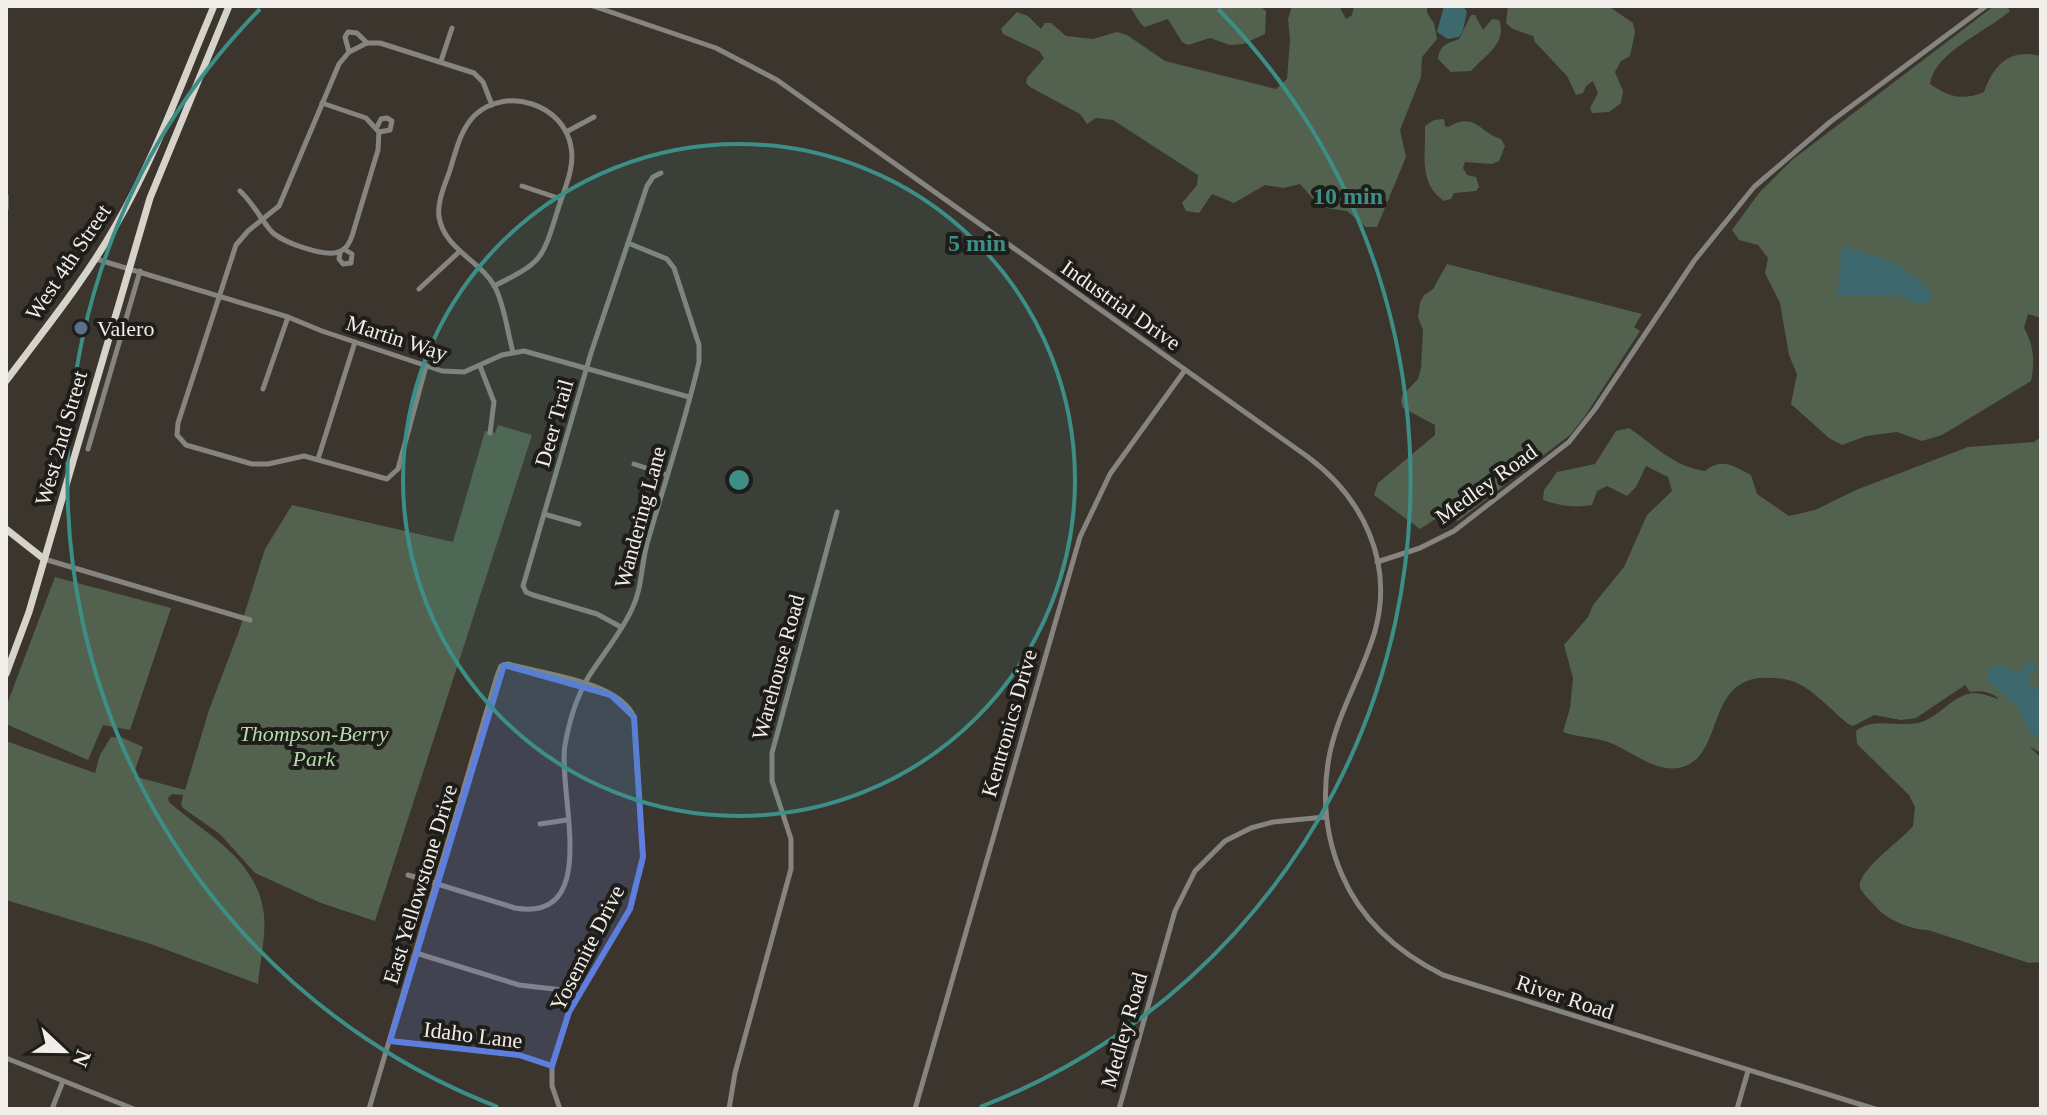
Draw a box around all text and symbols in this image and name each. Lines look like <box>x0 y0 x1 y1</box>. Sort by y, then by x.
text: 10 min <box>1313 183 1383 209</box>
street label: West 4th Street <box>20 200 116 324</box>
text: 5 min <box>948 230 1006 256</box>
street label: Industrial Drive <box>1057 255 1185 355</box>
street label: Martin Way <box>343 310 451 366</box>
place label: Valero <box>97 316 154 341</box>
marker: Valero <box>72 319 90 337</box>
street label: West 2nd Street <box>30 368 92 508</box>
street label: Deer Trail <box>530 376 578 470</box>
street label: Medley Road <box>1430 439 1542 529</box>
street label: Wandering Lane <box>609 444 671 590</box>
centre of rings <box>725 466 753 494</box>
street label: Warehouse Road <box>747 592 809 742</box>
street label: Kentronics Drive <box>976 646 1042 800</box>
park label: Thompson-Berry Park <box>239 721 389 771</box>
street label: East Yellowstone Drive <box>378 781 462 987</box>
street label: Yosemite Drive <box>545 881 629 1015</box>
street label: Medley Road <box>1096 969 1152 1091</box>
street label: River Road <box>1513 970 1617 1024</box>
north arrow <box>24 1011 104 1091</box>
street label: Idaho Lane <box>422 1017 524 1053</box>
text: N <box>67 1046 97 1070</box>

